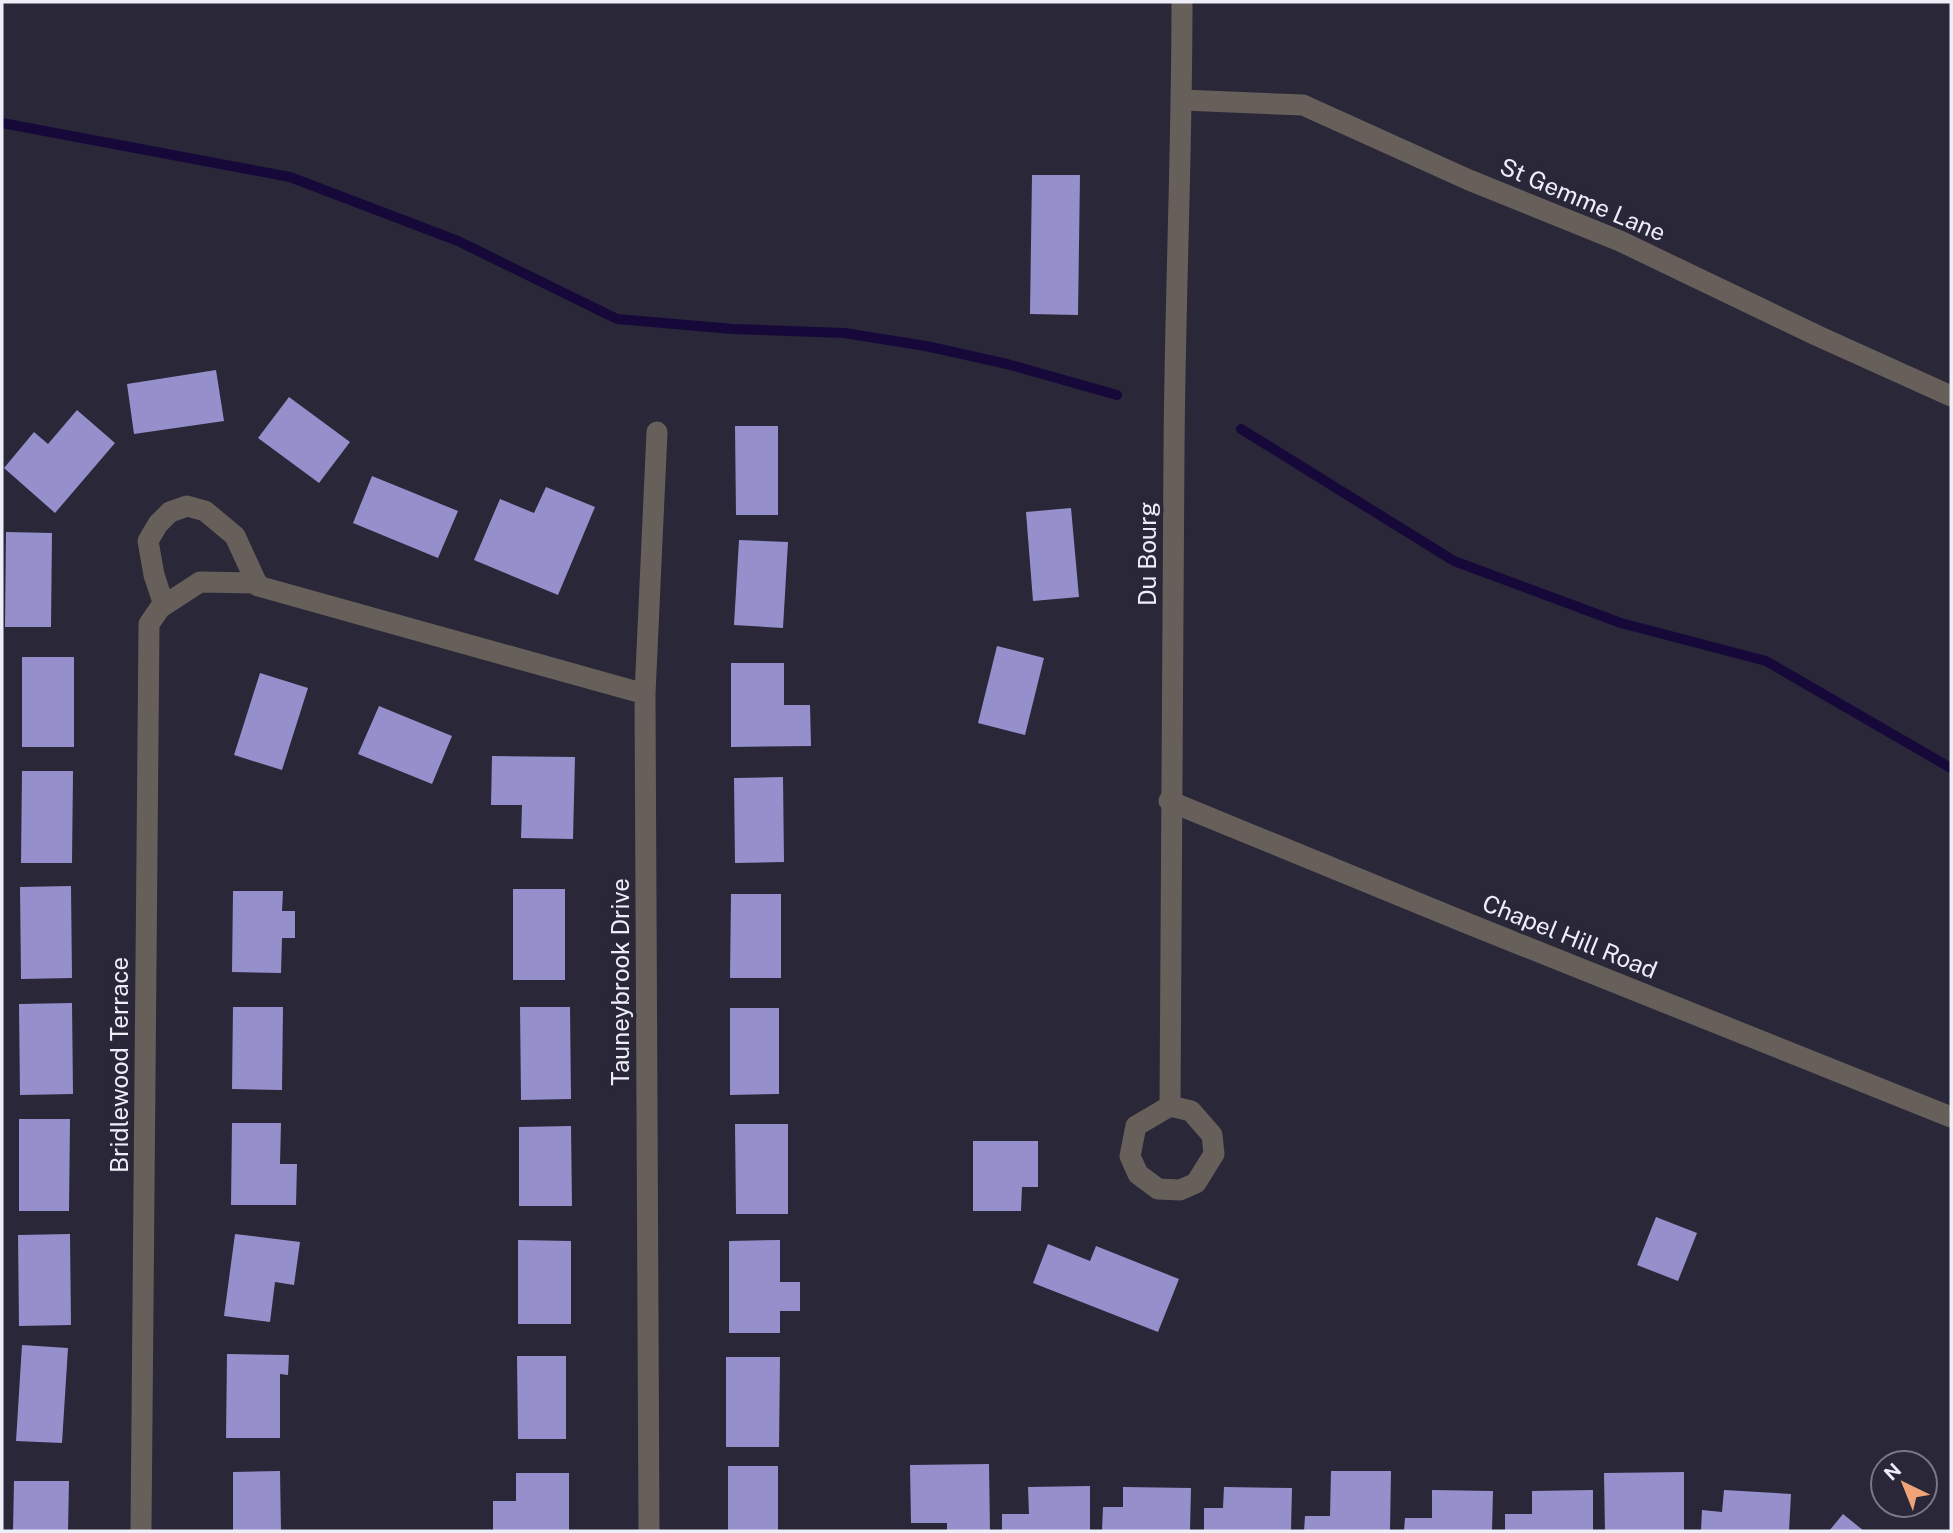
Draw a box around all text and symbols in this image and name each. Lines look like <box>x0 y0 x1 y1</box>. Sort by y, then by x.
street label: St Gemme Lane <box>1496 152 1670 246</box>
street label: Du Bourg <box>1133 502 1161 606</box>
street label: Tauneybrook Drive <box>606 878 634 1086</box>
street label: Chapel Hill Road <box>1479 888 1661 984</box>
street label: Bridlewood Terrace <box>105 957 133 1173</box>
north arrow <box>1869 1449 1939 1519</box>
text: N <box>1879 1458 1905 1485</box>

